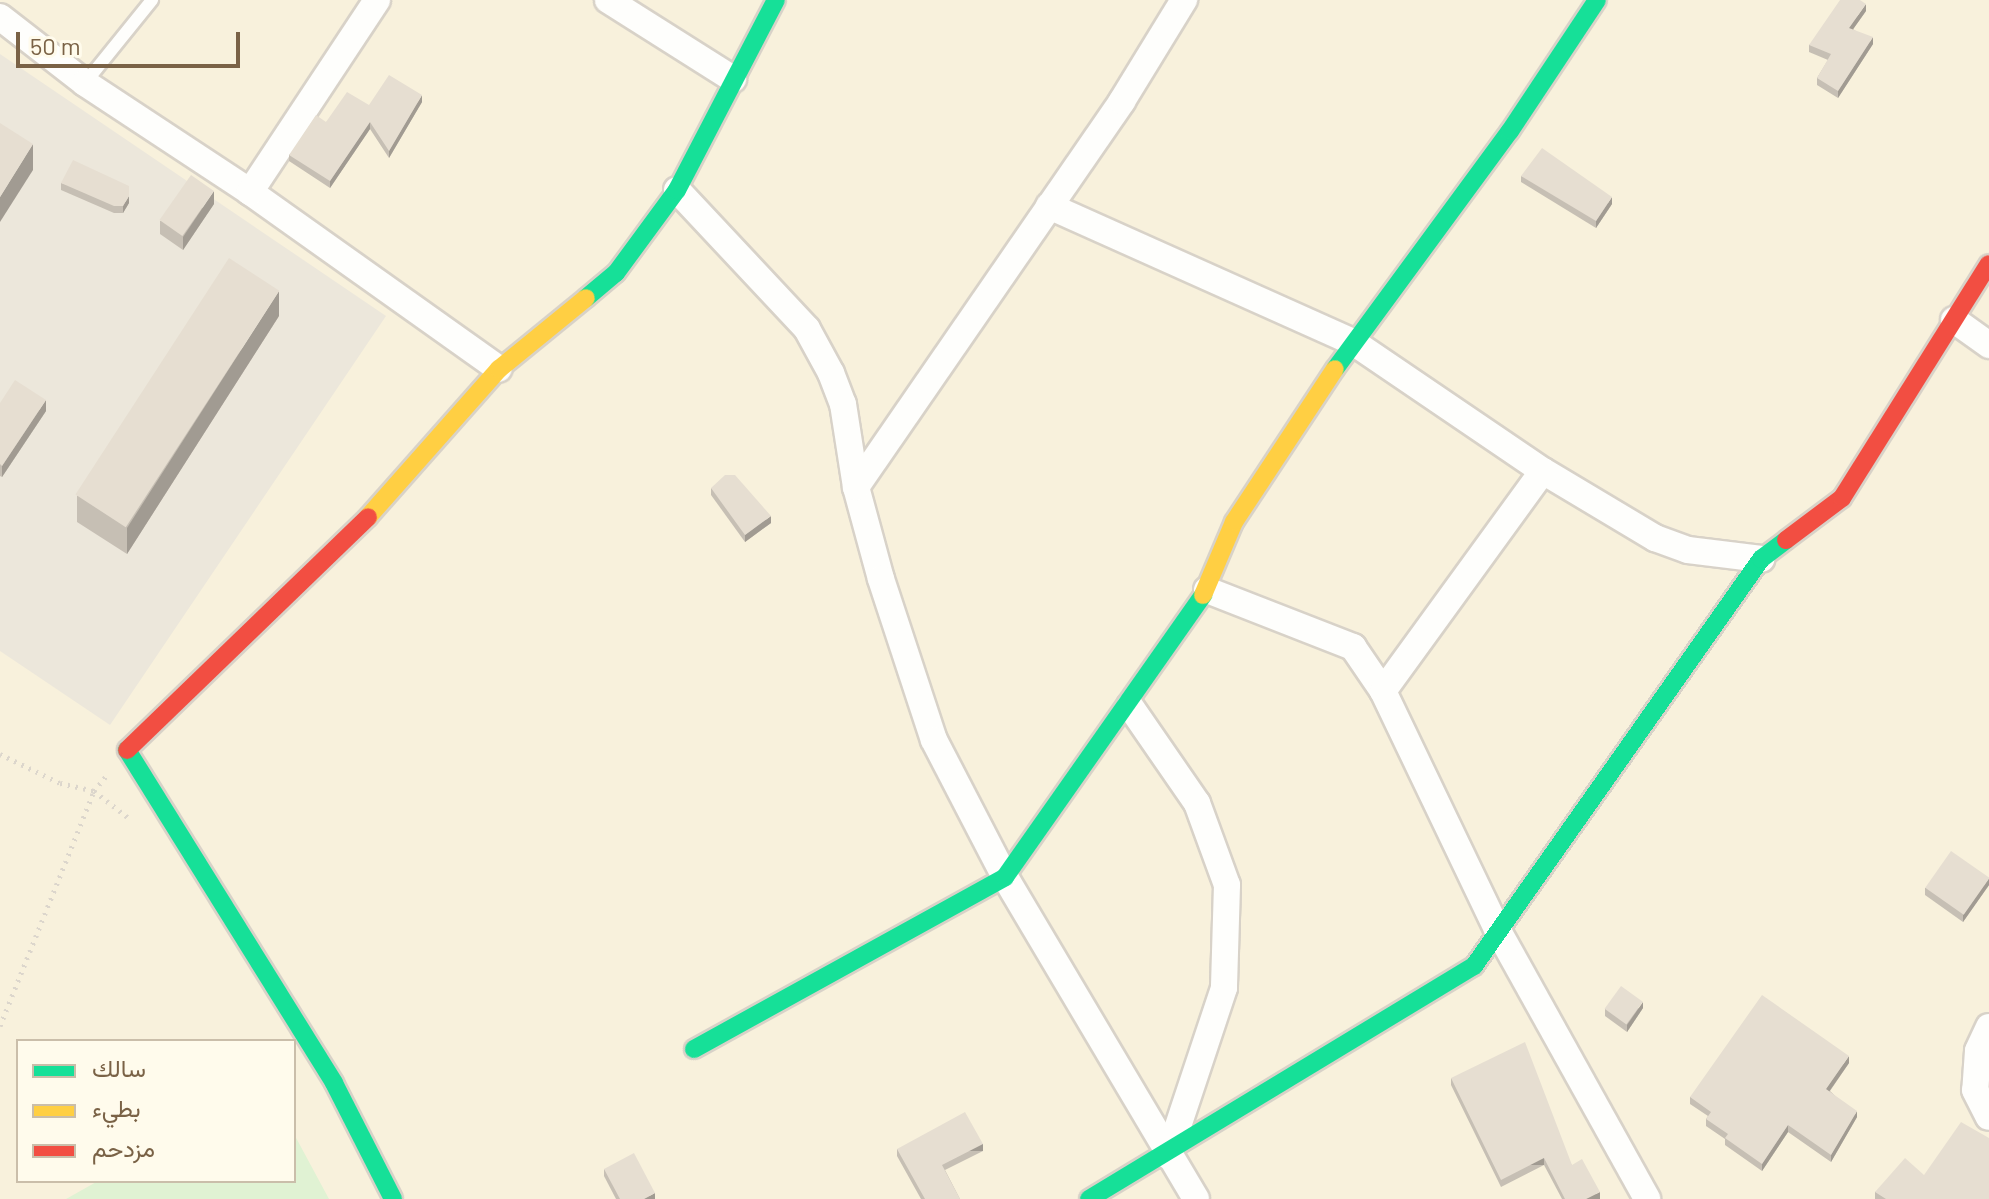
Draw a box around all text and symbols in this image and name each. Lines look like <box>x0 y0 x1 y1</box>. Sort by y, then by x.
scale bar <box>20 16 244 66</box>
text: 50 m <box>30 31 81 60</box>
legend <box>16 1039 296 1183</box>
text: سالك <box>92 1053 146 1082</box>
text: بطيء <box>92 1093 141 1122</box>
text: مزدحم <box>92 1133 155 1162</box>

